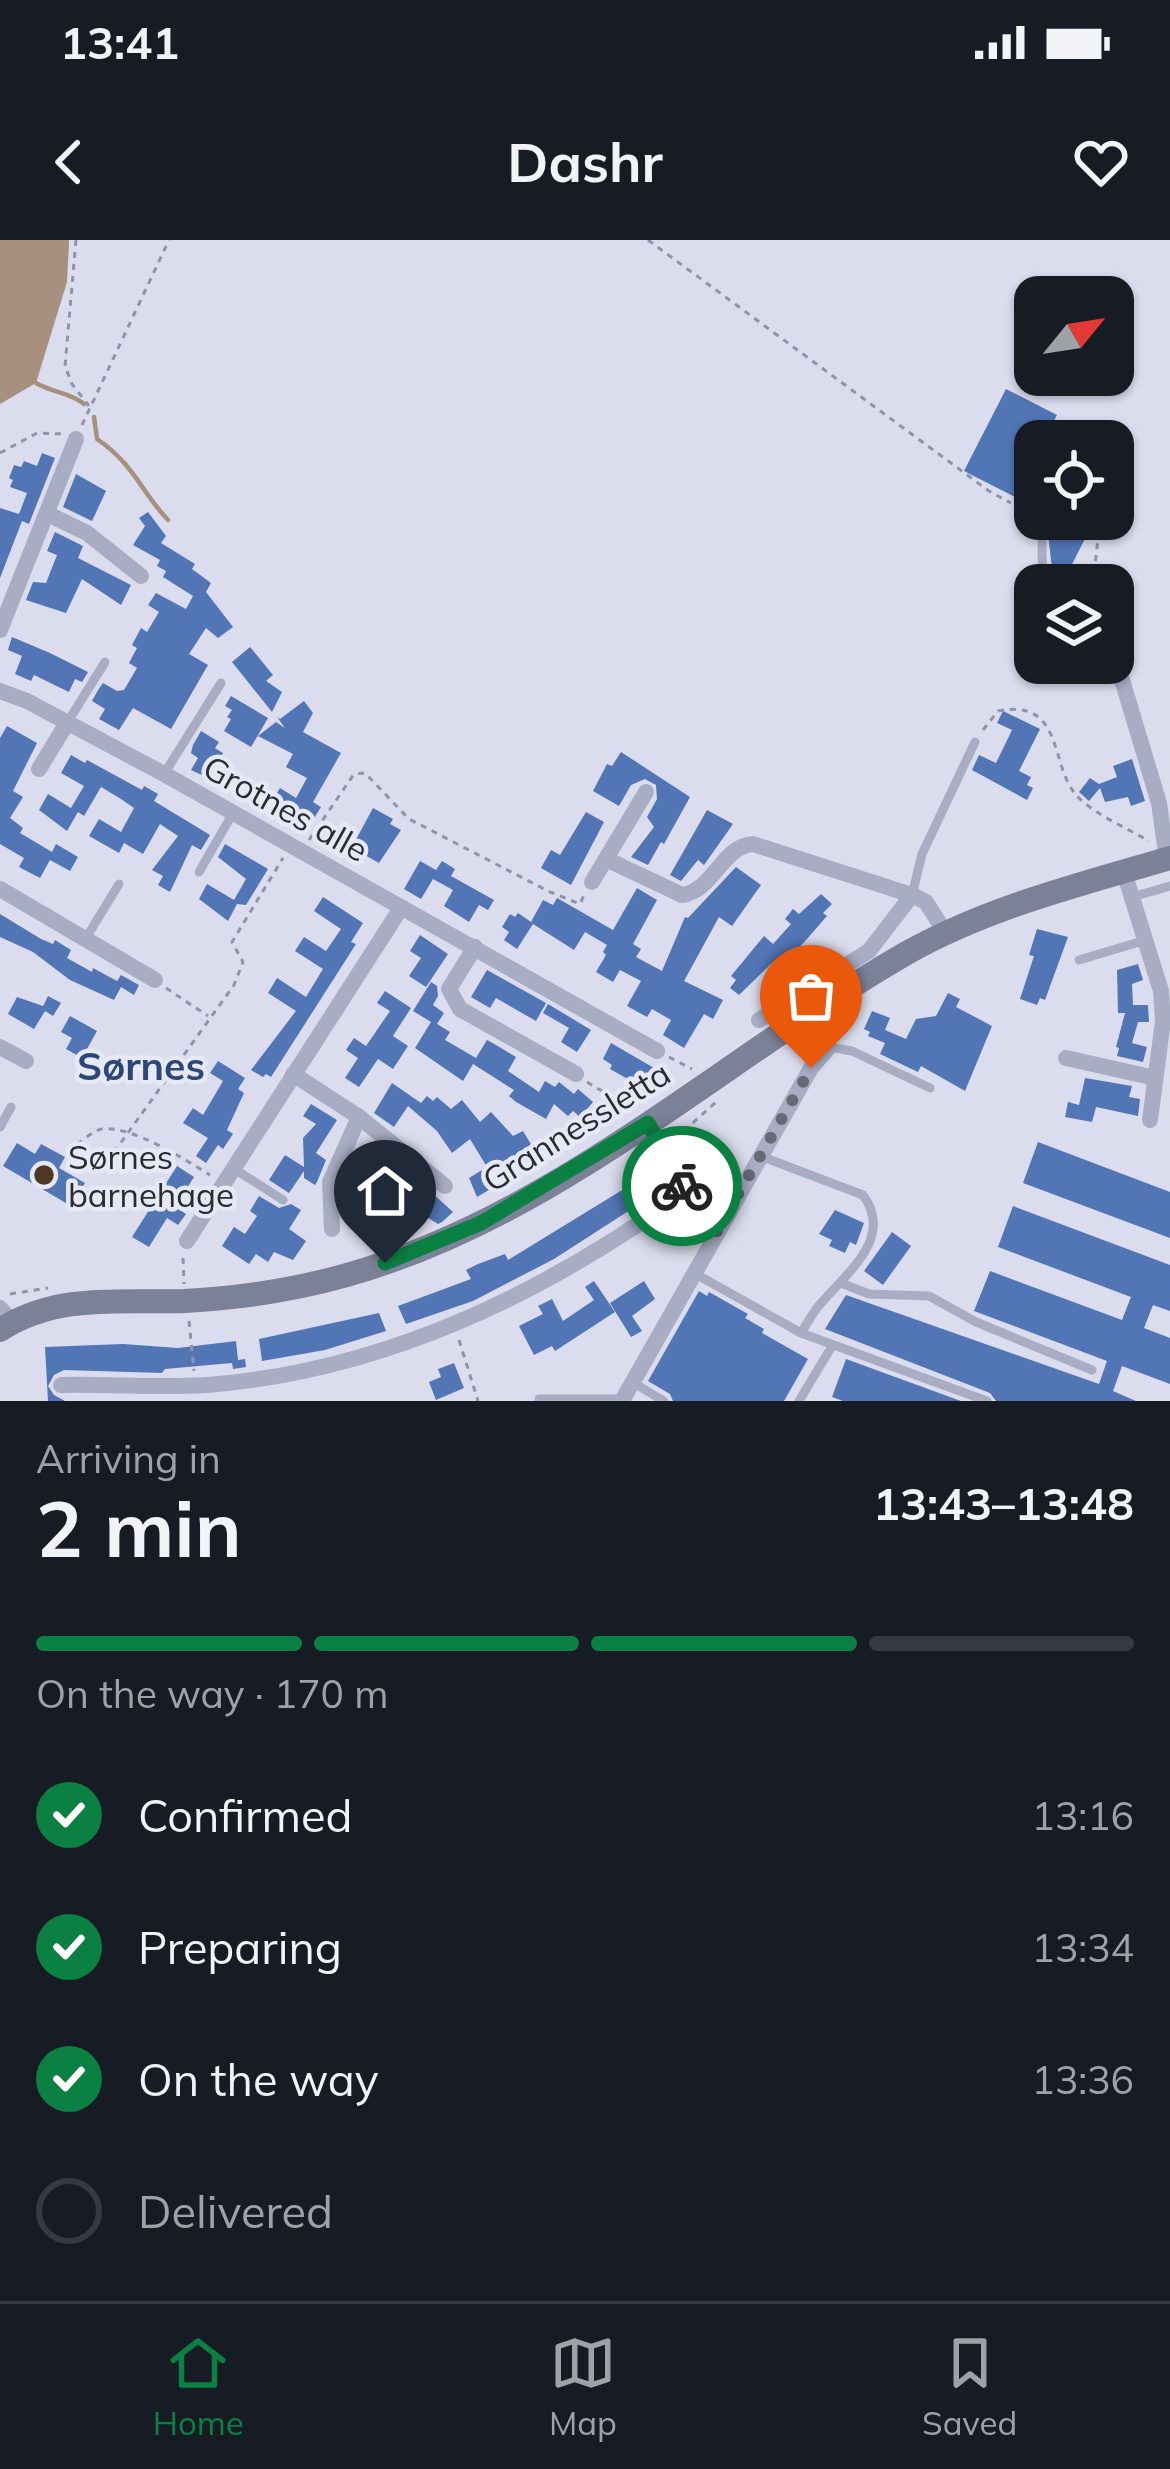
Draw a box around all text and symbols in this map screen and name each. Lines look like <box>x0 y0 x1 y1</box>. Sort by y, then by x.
text: 13:41 <box>60 14 179 70</box>
text: Dashr <box>507 128 663 196</box>
icon: back <box>36 129 102 195</box>
icon: heart <box>1068 129 1134 195</box>
north arrow <box>1014 276 1134 396</box>
map controls <box>1014 276 1134 684</box>
button: locate <box>1014 420 1134 540</box>
button: layers <box>1014 564 1134 684</box>
street label: Grotnes alle <box>197 746 375 870</box>
pin <box>760 945 862 1068</box>
icon: bag <box>778 963 844 1029</box>
district label: Sørnes <box>77 1041 205 1090</box>
street label: Grannessletta <box>475 1052 677 1200</box>
courier <box>622 1126 742 1246</box>
place label: Sørnes barnehage <box>68 1136 234 1215</box>
pin <box>334 1140 436 1263</box>
icon: bike <box>649 1153 715 1219</box>
icon: home <box>352 1158 418 1224</box>
marker: Sørnes barnehage <box>31 1162 57 1188</box>
text: Arriving in <box>36 1434 221 1483</box>
text: 13:43–13:48 <box>873 1475 1134 1531</box>
text: 2 min <box>36 1479 242 1577</box>
text: On the way · 170 m <box>36 1669 388 1718</box>
icon: check <box>36 1782 102 1848</box>
text: Confirmed <box>138 1787 352 1843</box>
text: 13:16 <box>1032 1791 1134 1840</box>
icon: check <box>36 1914 102 1980</box>
text: Preparing <box>138 1919 342 1975</box>
text: 13:34 <box>1032 1923 1134 1972</box>
icon: check <box>36 2046 102 2112</box>
text: On the way <box>138 2051 379 2107</box>
text: 13:36 <box>1032 2055 1134 2104</box>
text: Delivered <box>138 2183 333 2239</box>
tab: Home <box>153 2330 244 2443</box>
tab: Map <box>549 2330 617 2443</box>
tab: Saved <box>922 2330 1017 2443</box>

